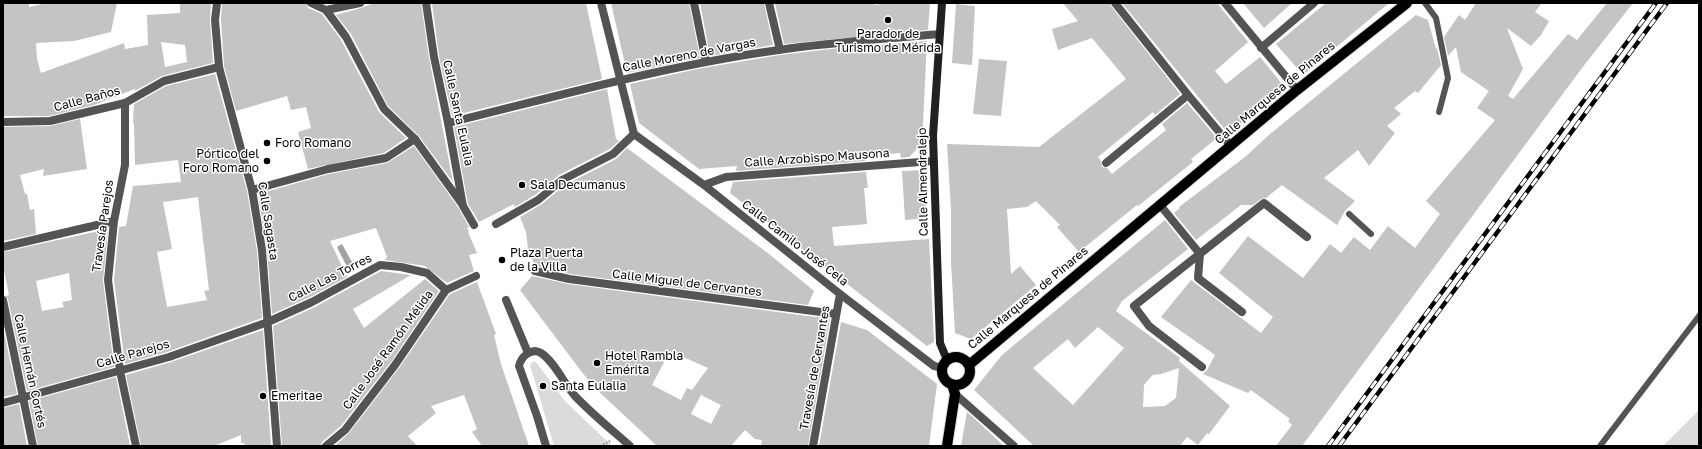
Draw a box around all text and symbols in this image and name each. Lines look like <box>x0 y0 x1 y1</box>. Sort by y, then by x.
marker: Parador de Turismo de Mérida <box>883 15 893 25</box>
place label: Parador de Turismo de Mérida <box>835 27 941 55</box>
street label: Calle Moreno de Vargas <box>621 35 757 75</box>
street label: Calle Marquesa de Pinares <box>1212 39 1338 147</box>
street label: Calle Santa Eulalia <box>440 59 476 167</box>
street label: Calle Baños <box>52 83 122 115</box>
street label: Calle Almendralejo <box>915 127 931 237</box>
place label: Foro Romano <box>275 136 351 150</box>
marker: Foro Romano <box>262 138 272 148</box>
street label: Calle Arzobispo Mausona <box>744 146 890 170</box>
place label: Pórtico del Foro Romano <box>183 147 259 175</box>
marker: Pórtico del Foro Romano <box>262 156 272 166</box>
place label: Sala Decumanus <box>530 178 626 192</box>
street label: Travesía Parejos <box>89 179 117 273</box>
marker: Sala Decumanus <box>517 180 527 190</box>
street label: Calle Sagasta <box>255 181 281 261</box>
street label: Calle Camilo José Cela <box>739 197 851 289</box>
street label: Calle Marquesa de Pinares <box>965 244 1091 352</box>
place label: Plaza Puerta de la Villa <box>510 246 583 274</box>
street label: Calle Las Torres <box>286 251 374 305</box>
marker: Plaza Puerta de la Villa <box>497 255 507 265</box>
street label: Calle Miguel de Cervantes <box>611 267 763 299</box>
street label: Calle José Ramón Mélida <box>340 287 436 413</box>
street label: Travesía de Cervantes <box>797 305 833 431</box>
street label: Calle Hernán Cortés <box>11 313 49 429</box>
street label: Calle Parejos <box>95 337 171 371</box>
place label: Hotel Rambla Emérita <box>605 349 683 377</box>
marker: Hotel Rambla Emérita <box>592 358 602 368</box>
place label: Santa Eulalia <box>551 379 626 393</box>
marker: Santa Eulalia <box>538 381 548 391</box>
place label: Emeritae <box>271 389 322 403</box>
marker: Emeritae <box>258 391 268 401</box>

